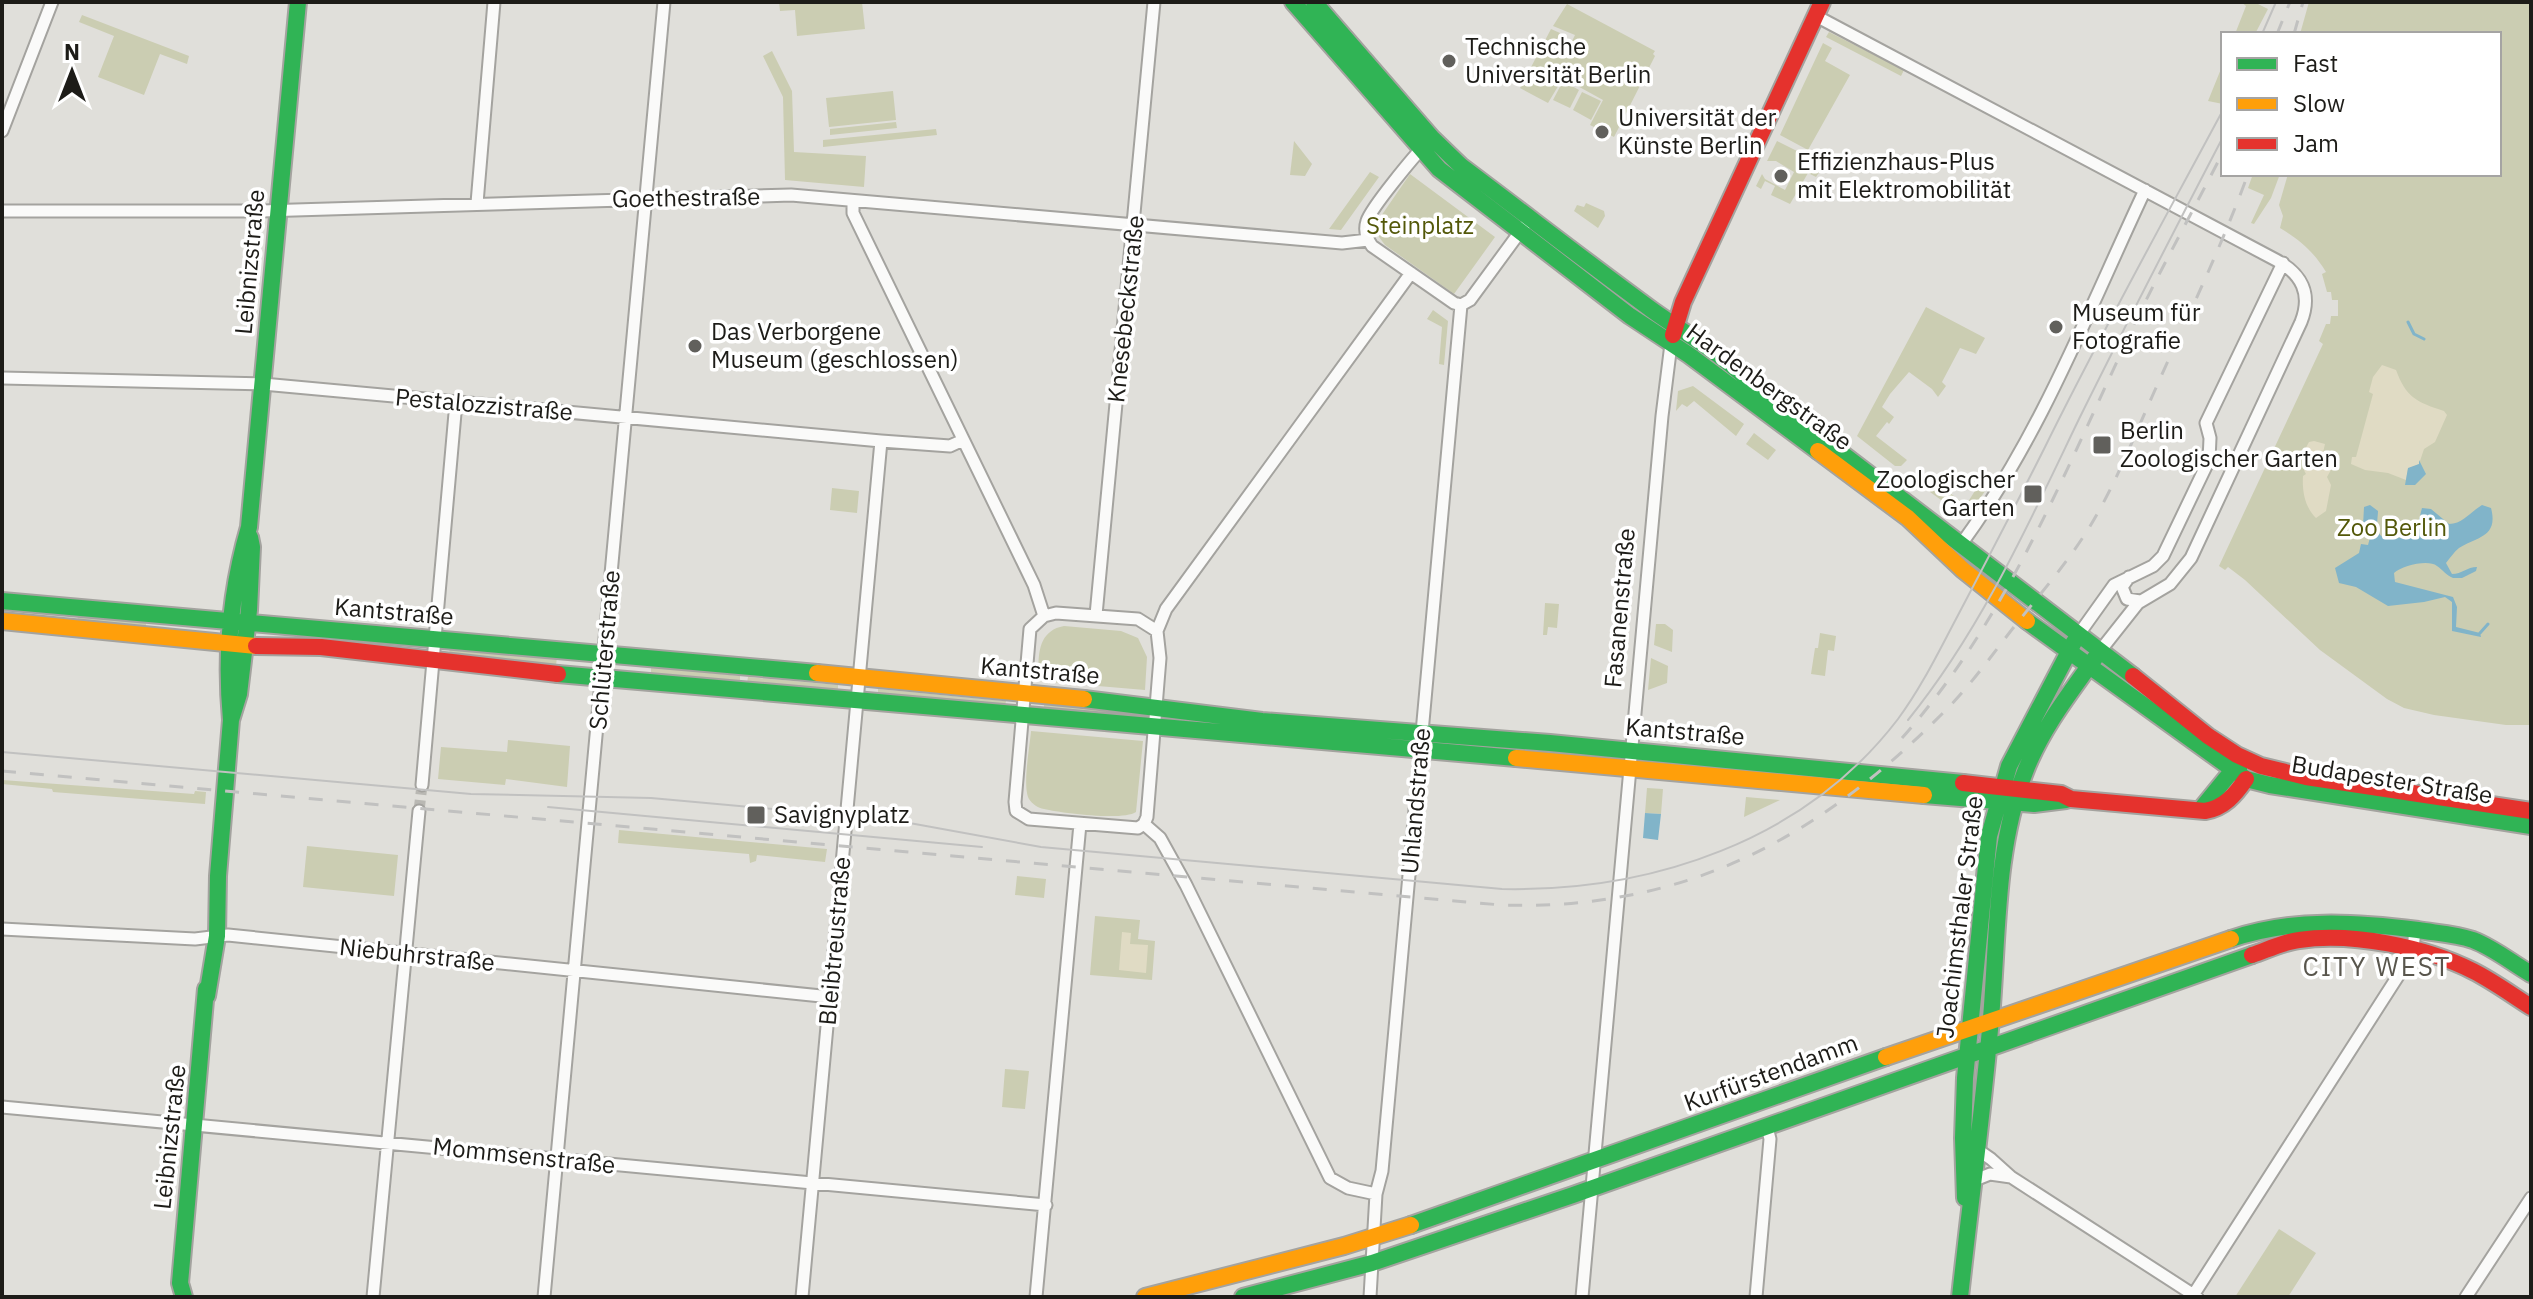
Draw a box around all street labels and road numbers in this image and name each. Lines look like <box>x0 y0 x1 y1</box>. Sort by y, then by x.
street label: Goethestraße <box>611 180 761 214</box>
street label: Leibnizstraße <box>227 188 271 336</box>
street label: Knesebeckstraße <box>1099 214 1151 404</box>
street label: Hardenbergstraße <box>1680 315 1859 457</box>
street label: Pestalozzistraße <box>394 380 574 428</box>
street label: Fasanenstraße <box>1596 527 1642 689</box>
street label: Schlüterstraße <box>581 569 627 731</box>
street label: Kantstraße <box>333 590 455 632</box>
street label: Kantstraße <box>979 649 1101 691</box>
street label: Kantstraße <box>1624 710 1746 752</box>
street label: Uhlandstraße <box>1393 726 1437 875</box>
street label: Budapester Straße <box>2289 747 2495 811</box>
street label: Joachimsthaler Straße <box>1928 794 1990 1040</box>
street label: Bleibtreustraße <box>811 855 857 1027</box>
street label: Niebuhrstraße <box>338 930 496 978</box>
street label: Kurfürstendamm <box>1679 1026 1862 1118</box>
street label: Leibnizstraße <box>145 1063 193 1211</box>
street label: Mommsenstraße <box>431 1130 617 1181</box>

